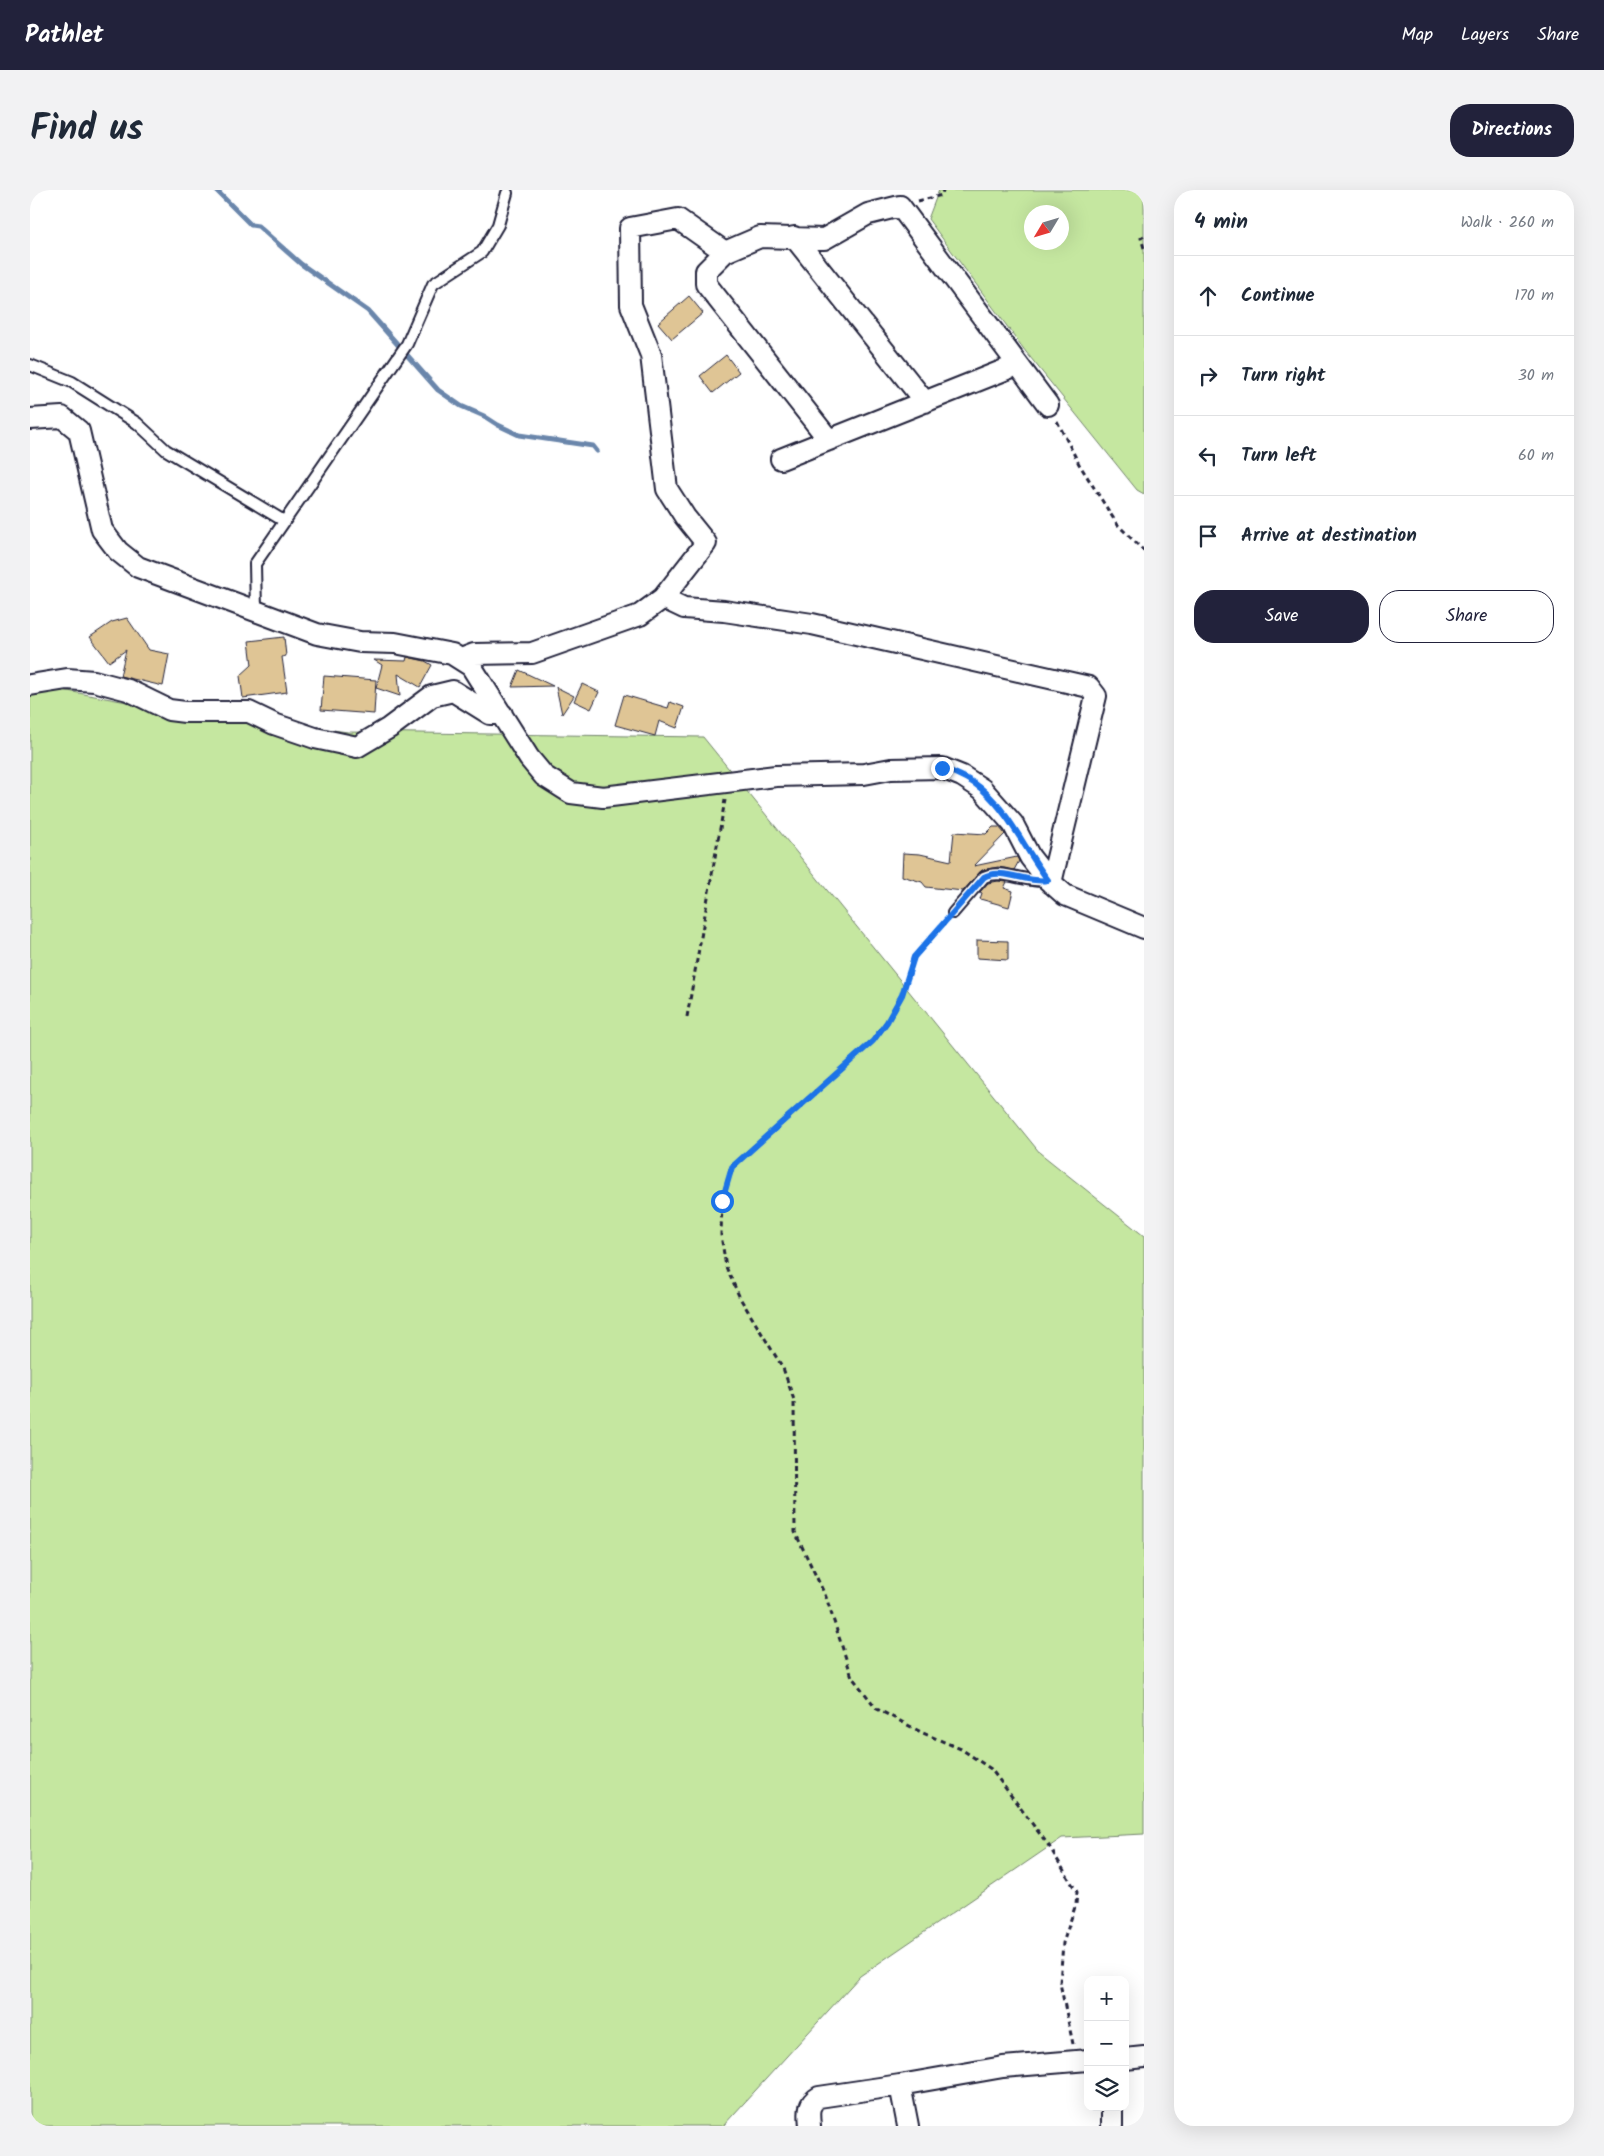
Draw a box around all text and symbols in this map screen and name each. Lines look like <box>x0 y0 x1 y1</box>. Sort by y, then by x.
text: Pathlet <box>25 16 104 55</box>
text: Map <box>1402 21 1433 50</box>
text: Layers <box>1461 21 1509 50</box>
text: Share <box>1537 21 1579 50</box>
text: Find us <box>30 102 143 158</box>
button: Directions <box>1450 104 1574 157</box>
north arrow <box>1024 205 1069 250</box>
text: 4 min <box>1194 206 1248 239</box>
text: Walk · 260 m <box>1461 210 1554 235</box>
text: Continue <box>1241 281 1314 311</box>
icon: ahead <box>1194 282 1222 310</box>
text: 170 m <box>1514 283 1554 308</box>
text: Turn right <box>1241 361 1326 391</box>
icon: right <box>1194 362 1222 390</box>
text: 30 m <box>1518 363 1554 388</box>
text: Turn left <box>1241 441 1316 471</box>
icon: left <box>1194 442 1222 470</box>
text: 60 m <box>1518 443 1554 468</box>
text: Arrive at destination <box>1241 521 1417 551</box>
icon: arrive <box>1194 522 1222 550</box>
button: Save <box>1194 590 1369 643</box>
button: Share <box>1379 590 1554 643</box>
route end <box>931 757 954 780</box>
route start <box>711 1190 734 1213</box>
map controls <box>1084 1976 1129 2111</box>
button: + <box>1084 1976 1129 2021</box>
button: − <box>1084 2021 1129 2066</box>
button: layers <box>1084 2066 1129 2111</box>

